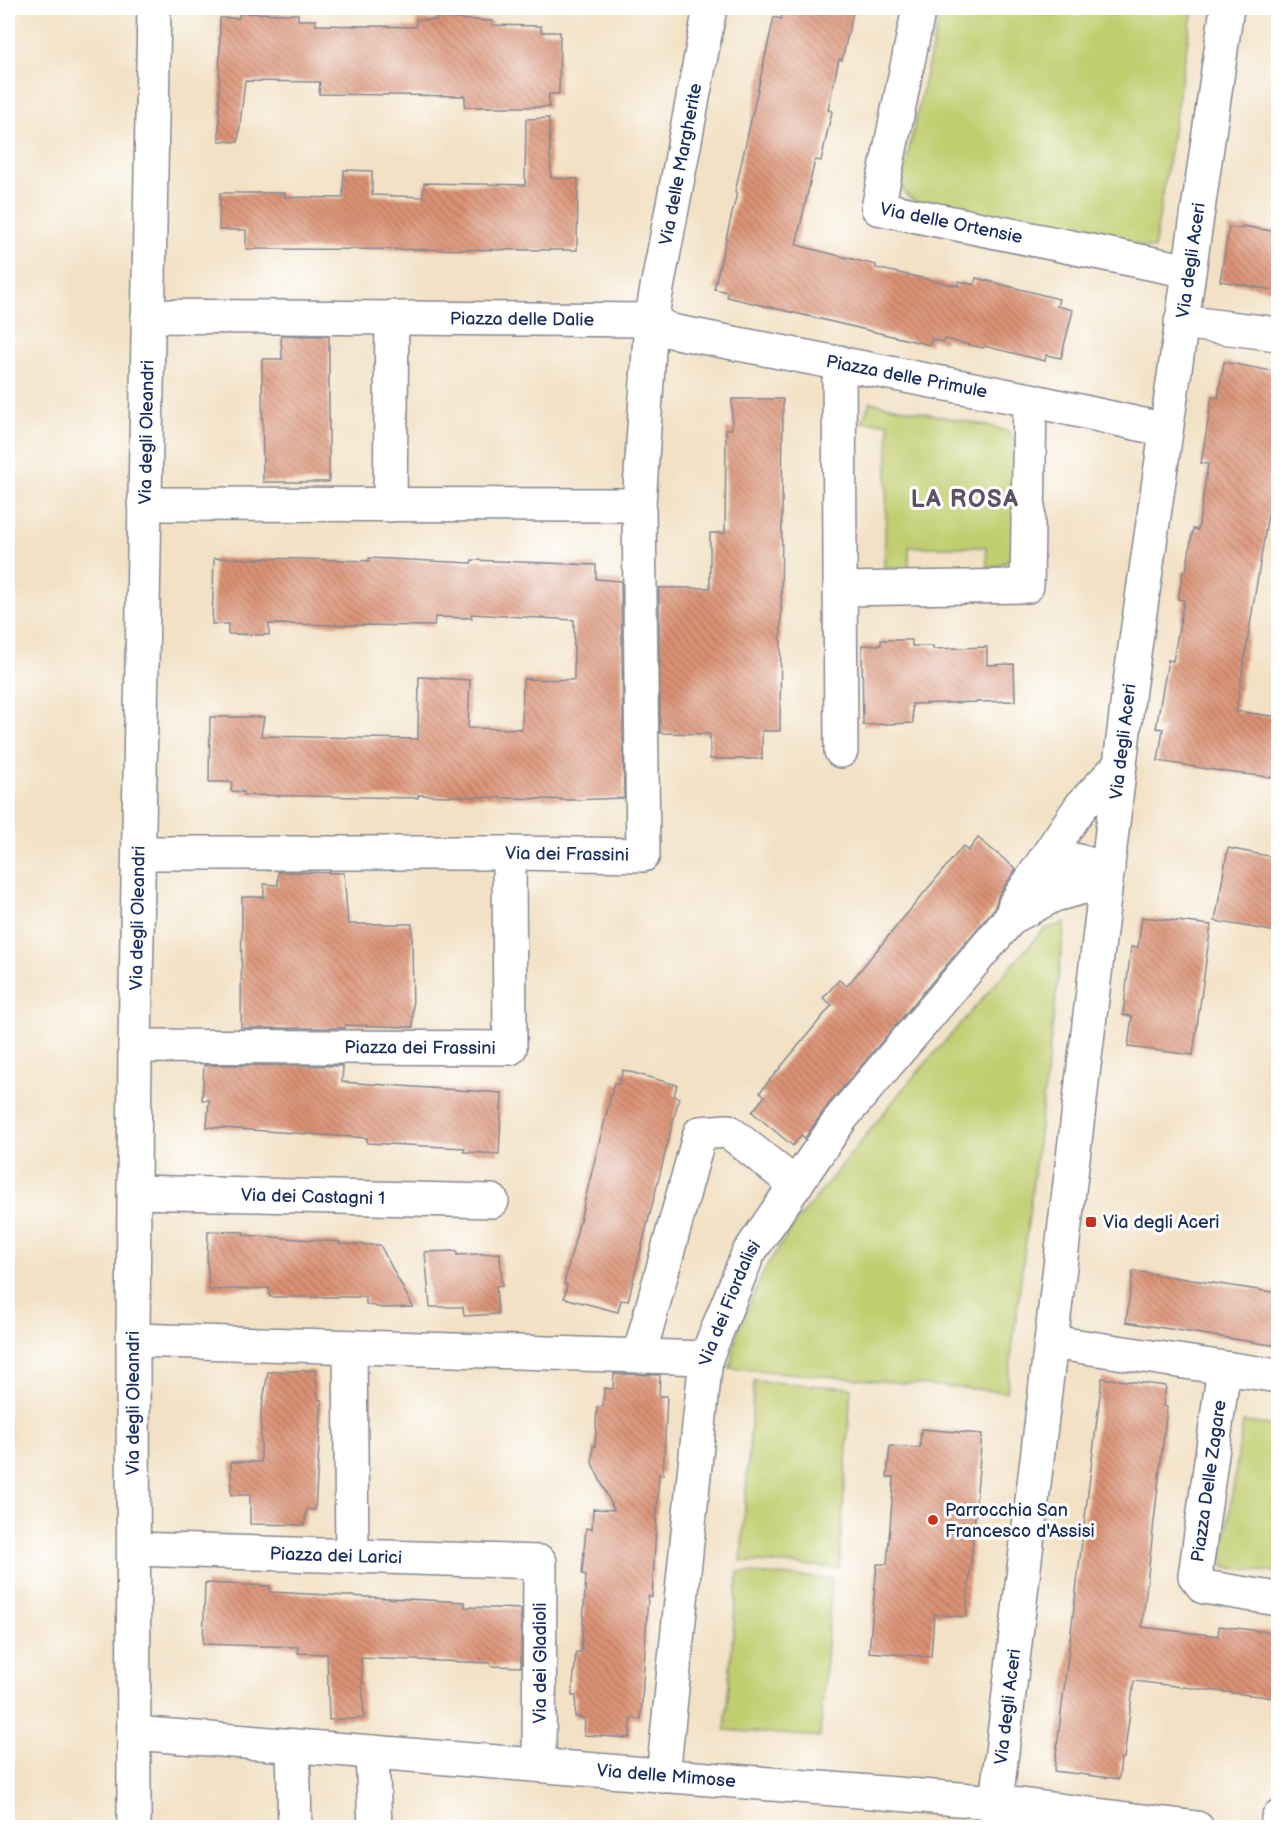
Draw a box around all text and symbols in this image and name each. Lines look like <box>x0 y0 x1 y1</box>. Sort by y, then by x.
street label: Via delle Margherite <box>655 81 706 247</box>
street label: Via delle Ortensie <box>878 198 1025 248</box>
street label: Via degli Aceri <box>1172 201 1209 320</box>
street label: Piazza delle Dalie <box>450 308 595 330</box>
street label: Piazza delle Primule <box>824 351 990 402</box>
street label: Via degli Oleandri <box>134 360 158 505</box>
district label: LA ROSA <box>911 485 1019 514</box>
street label: Via degli Aceri <box>1105 682 1140 801</box>
street label: Via dei Frassini <box>505 842 629 865</box>
street label: Via degli Oleandri <box>126 846 149 991</box>
street label: Piazza dei Frassini <box>344 1037 496 1058</box>
street label: Via dei Castagni 1 <box>241 1184 385 1209</box>
place label: Via degli Aceri <box>1103 1212 1219 1233</box>
marker: Via degli Aceri <box>1084 1215 1098 1229</box>
street label: Via dei Fiordalisi <box>695 1236 765 1366</box>
street label: Via degli Oleandri <box>123 1331 144 1475</box>
street label: Piazza Delle Zagare <box>1187 1398 1231 1563</box>
place label: Parrocchia San Francesco d'Assisi <box>945 1500 1095 1542</box>
marker: Parrocchia San Francesco d'Assisi <box>926 1513 940 1527</box>
street label: Piazza dei Larici <box>269 1543 402 1568</box>
street label: Via dei Gladioli <box>530 1603 551 1724</box>
street label: Via degli Aceri <box>990 1648 1025 1766</box>
street label: Via delle Mimose <box>596 1760 737 1792</box>

